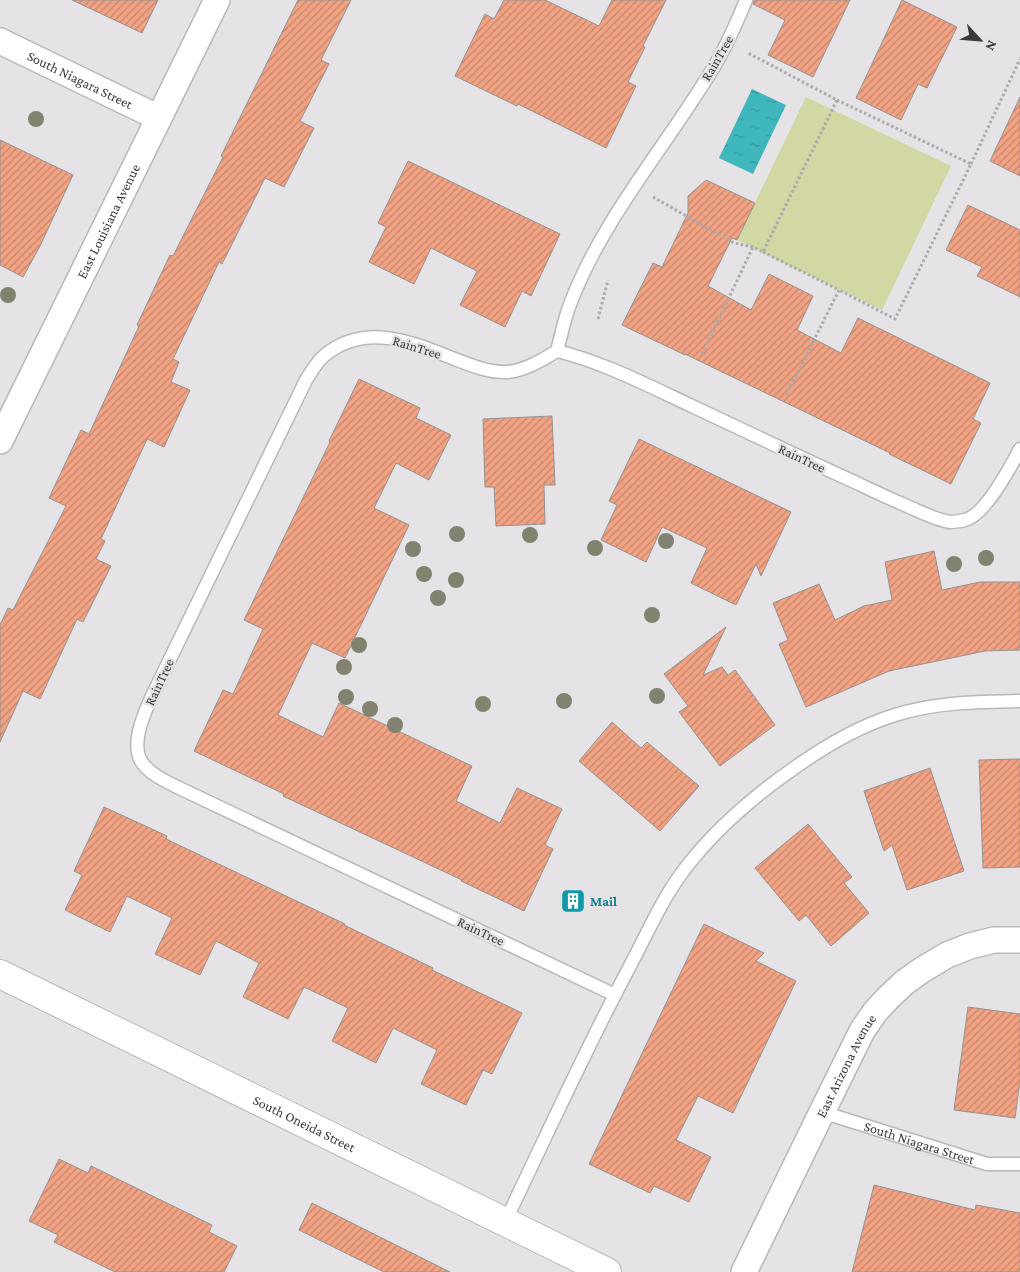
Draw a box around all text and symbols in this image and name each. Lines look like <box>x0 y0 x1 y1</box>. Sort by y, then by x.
north arrow <box>955 15 1005 65</box>
street label: RainTree <box>698 32 736 84</box>
text: N <box>982 38 1001 54</box>
street label: South Niagara Street <box>25 48 136 112</box>
street label: East Louisiana Avenue <box>73 161 143 281</box>
street label: RainTree <box>391 332 443 362</box>
street label: RainTree <box>776 440 828 476</box>
street label: RainTree <box>141 656 177 708</box>
building icon: Mail <box>560 888 586 914</box>
place label: Mail <box>590 893 617 909</box>
street label: RainTree <box>455 913 507 949</box>
street label: East Arizona Avenue <box>813 1011 879 1120</box>
street label: South Oneida Street <box>251 1092 358 1155</box>
street label: South Niagara Street <box>862 1118 977 1168</box>

